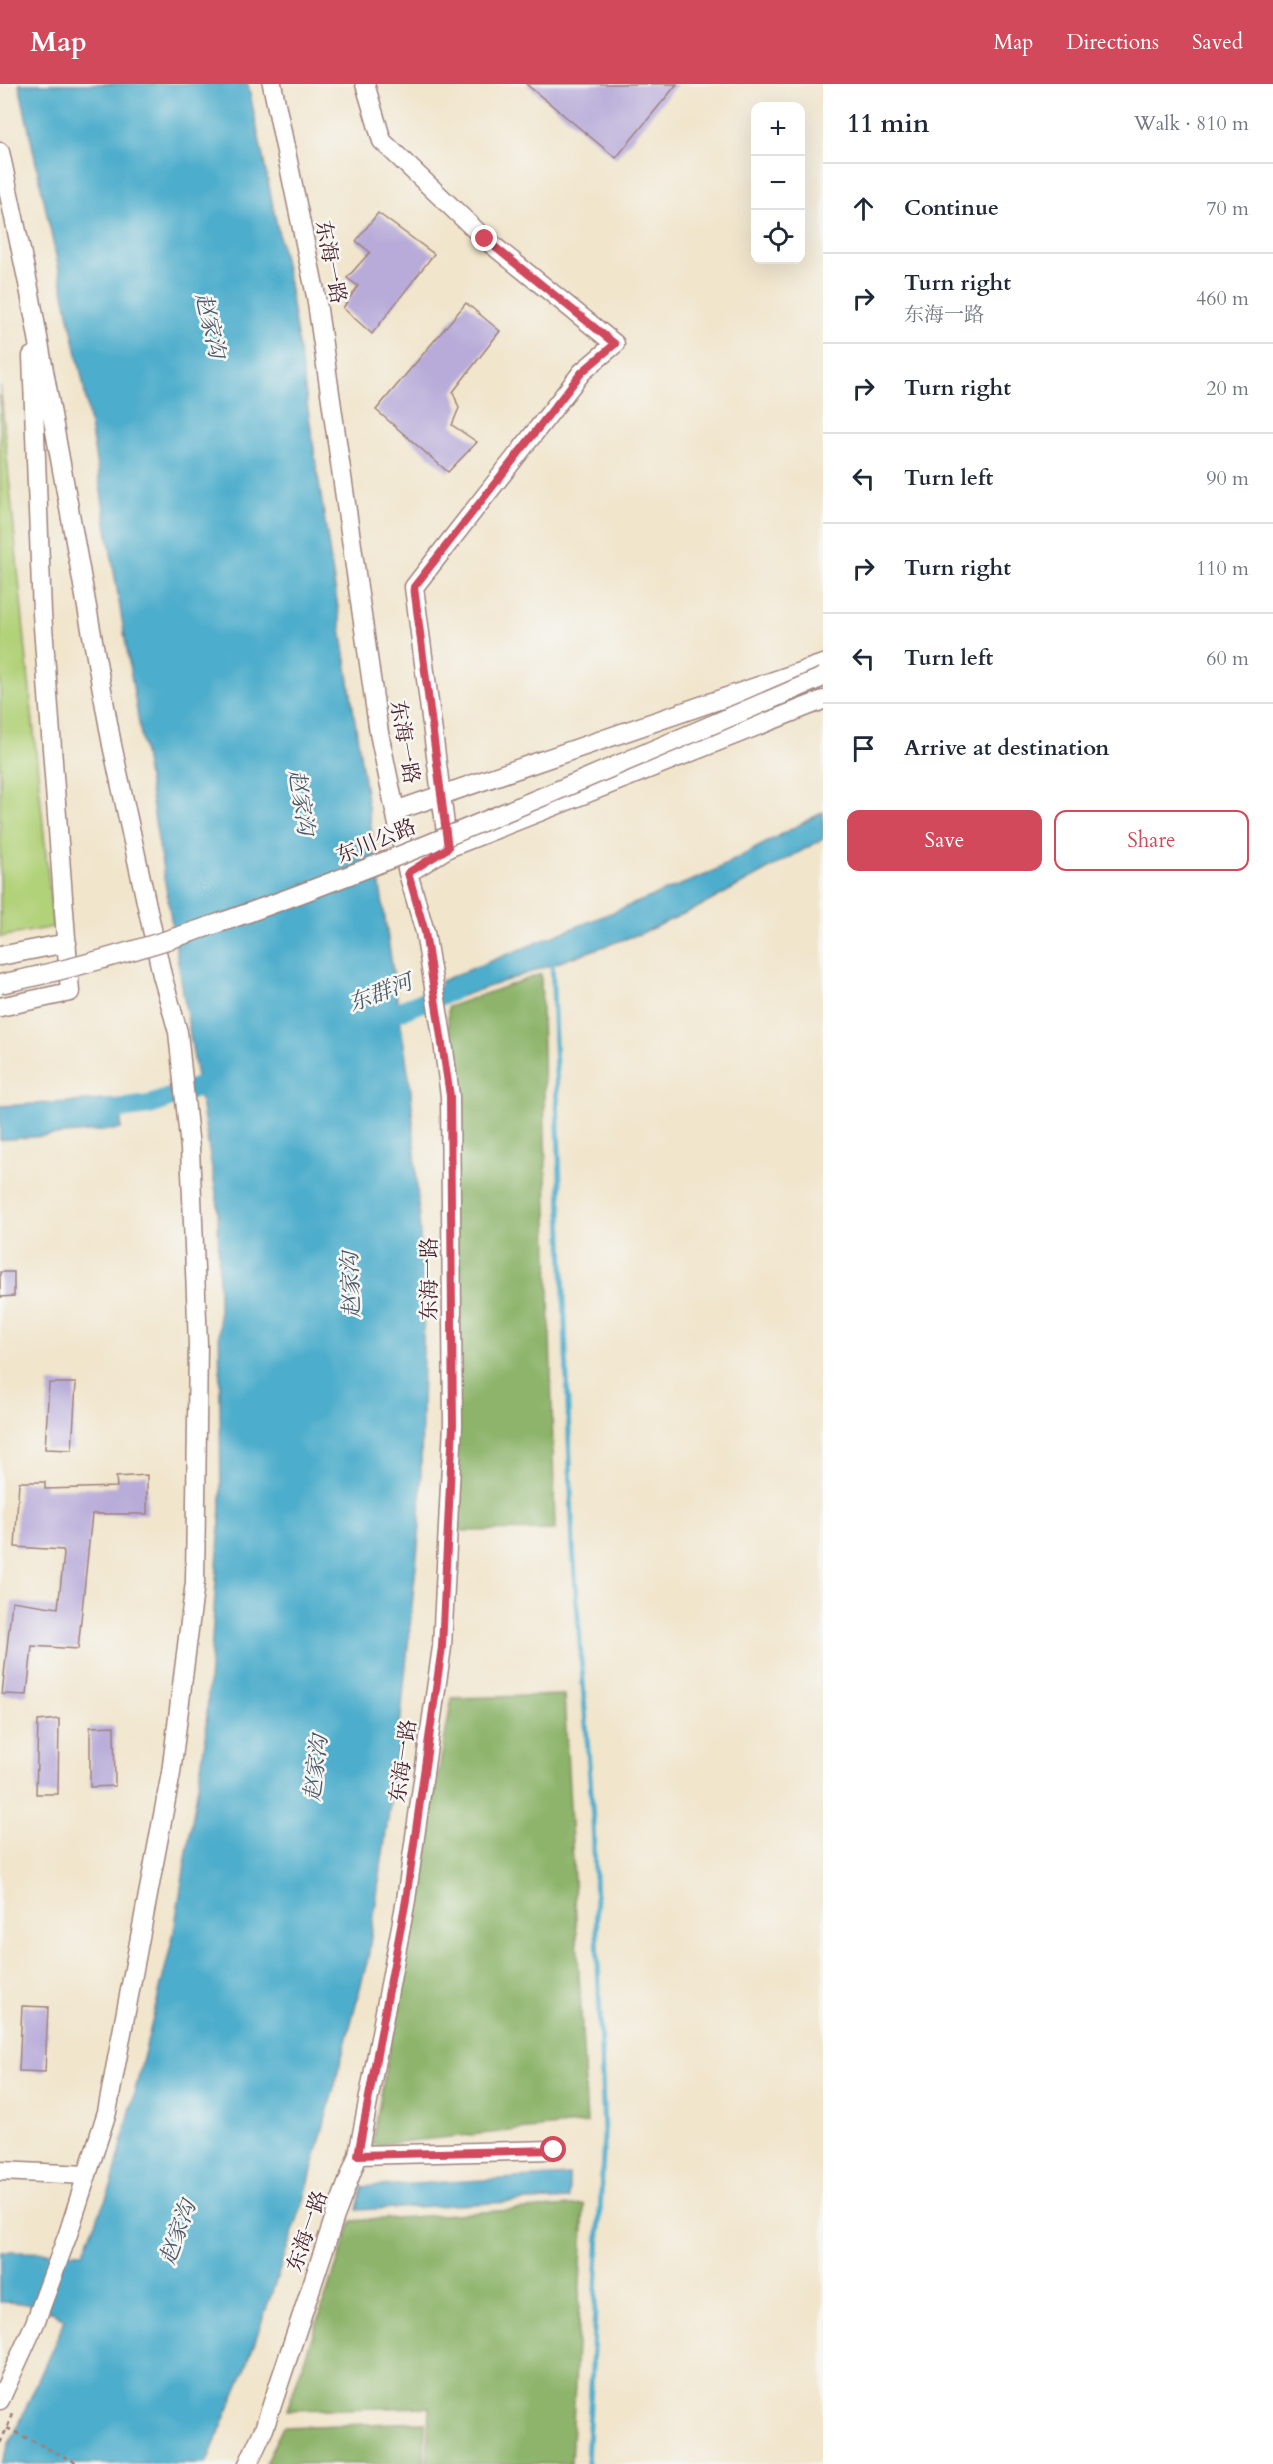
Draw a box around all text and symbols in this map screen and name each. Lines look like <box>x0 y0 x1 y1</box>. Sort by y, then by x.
text: Map <box>30 23 87 61</box>
text: Map <box>993 28 1033 57</box>
text: Directions <box>1066 28 1159 57</box>
text: Saved <box>1192 28 1243 57</box>
map controls <box>751 102 805 264</box>
button: + <box>751 102 805 156</box>
text: 11 min <box>847 106 930 141</box>
text: Walk · 810 m <box>1134 110 1249 137</box>
button: − <box>751 156 805 210</box>
icon: ahead <box>847 192 880 225</box>
text: Continue <box>904 193 999 223</box>
text: 70 m <box>1206 195 1249 222</box>
button: locate <box>751 210 805 264</box>
street label: 东海一路 <box>308 218 353 306</box>
route end <box>471 225 497 251</box>
text: Turn right <box>904 268 1011 298</box>
icon: right <box>847 282 880 315</box>
text: 460 m <box>1196 285 1249 312</box>
water label: 赵家沟 <box>188 290 233 364</box>
text: 东海一路 <box>904 301 984 328</box>
icon: right <box>847 372 880 405</box>
text: Turn right <box>904 373 1011 403</box>
text: 20 m <box>1206 375 1249 402</box>
icon: left <box>847 462 880 495</box>
text: Turn left <box>904 463 993 493</box>
text: 90 m <box>1206 465 1249 492</box>
icon: right <box>847 552 880 585</box>
text: Turn right <box>904 553 1011 583</box>
text: 110 m <box>1196 555 1249 582</box>
icon: left <box>847 642 880 675</box>
text: Turn left <box>904 643 993 673</box>
text: 60 m <box>1206 645 1249 672</box>
street label: 东海一路 <box>383 698 426 786</box>
icon: arrive <box>847 732 880 765</box>
text: Arrive at destination <box>904 733 1109 763</box>
water label: 赵家沟 <box>281 767 321 840</box>
button: Save <box>847 810 1042 871</box>
button: Share <box>1054 810 1249 871</box>
street label: 东川公路 <box>332 812 421 871</box>
water label: 东群河 <box>344 966 420 1019</box>
street label: 东海一路 <box>415 1237 444 1321</box>
water label: 赵家沟 <box>335 1248 367 1318</box>
street label: 东海一路 <box>383 1717 424 1805</box>
water label: 赵家沟 <box>297 1731 335 1803</box>
route start <box>540 2136 566 2162</box>
street label: 东海一路 <box>280 2187 335 2276</box>
water label: 赵家沟 <box>153 2193 204 2268</box>

